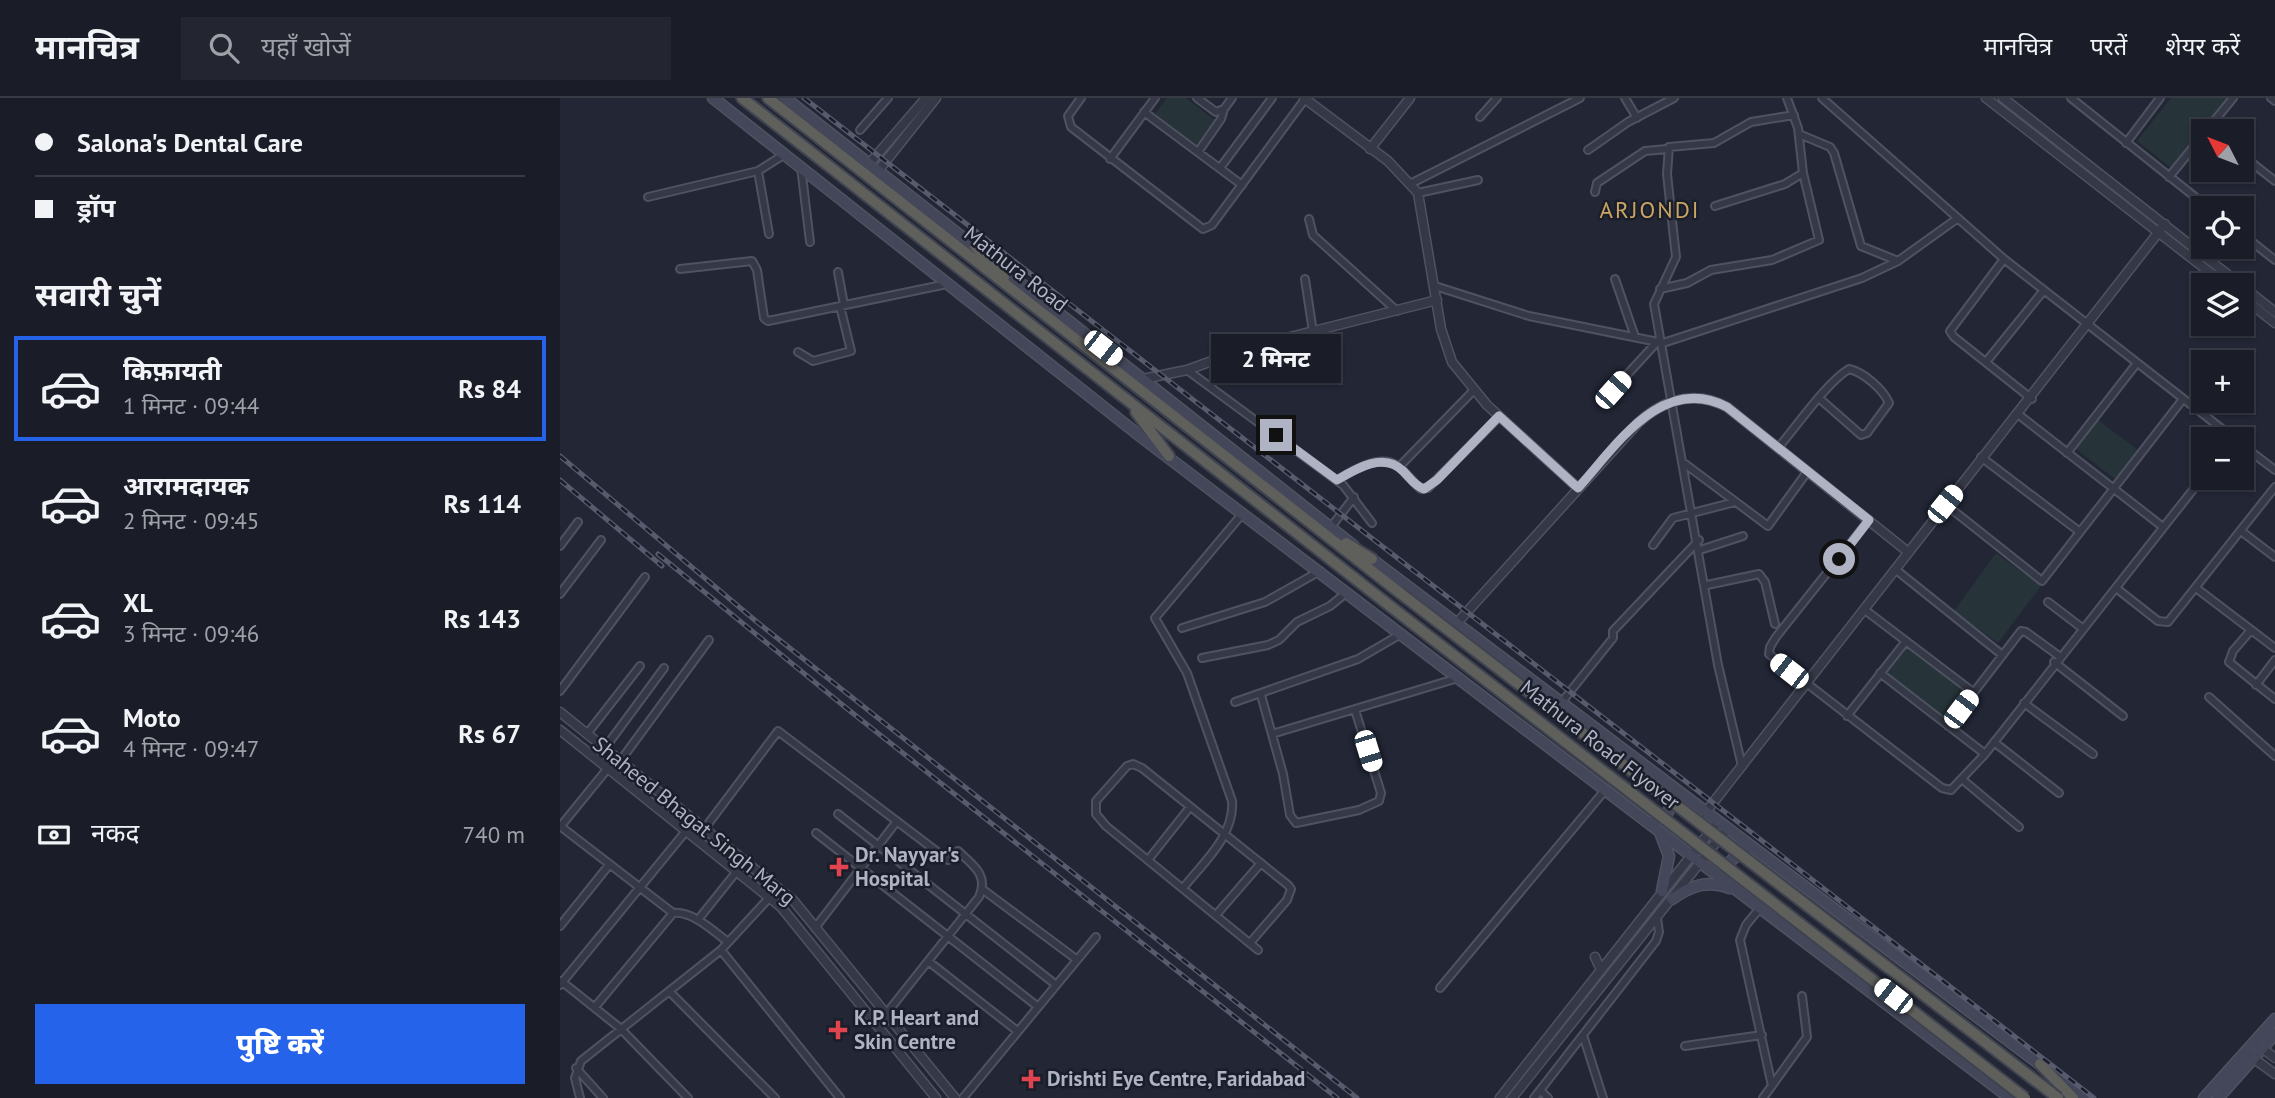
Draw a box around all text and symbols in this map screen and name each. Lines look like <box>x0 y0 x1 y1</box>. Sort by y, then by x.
search box <box>181 17 671 80</box>
text: मानचित्र <box>35 25 139 68</box>
icon: search <box>205 29 243 67</box>
text: यहाँ खोजें <box>261 30 351 63</box>
text: मानचित्र <box>1984 31 2052 62</box>
text: परतें <box>2090 31 2127 62</box>
text: शेयर करें <box>2165 31 2240 62</box>
north arrow <box>2191 119 2254 182</box>
map controls <box>2191 119 2254 490</box>
text: Salona's Dental Care <box>77 126 303 159</box>
text: ड्रॉप <box>77 191 115 224</box>
district label: ARJONDI <box>1600 195 1700 224</box>
button: locate <box>2191 196 2254 259</box>
street label: Mathura Road <box>959 220 1074 318</box>
text: सवारी चुनें <box>35 273 161 315</box>
button: layers <box>2191 273 2254 336</box>
car <box>1080 327 1127 369</box>
callout: 2 मिनट <box>1211 334 1341 382</box>
text: 2 मिनट <box>1242 344 1310 373</box>
button: + <box>2191 350 2254 413</box>
text: किफ़ायती <box>123 354 222 387</box>
icon: car <box>39 357 102 420</box>
car <box>1592 367 1635 413</box>
text: Rs 84 <box>458 372 521 405</box>
text: 1 मिनट · 09:44 <box>123 391 259 420</box>
route end <box>1260 419 1292 451</box>
button: − <box>2191 427 2254 490</box>
text: आरामदायक <box>123 469 249 502</box>
icon: car <box>39 472 102 535</box>
car <box>1924 481 1967 527</box>
text: Rs 114 <box>444 487 521 520</box>
text: 2 मिनट · 09:45 <box>123 506 259 535</box>
route start <box>1823 543 1855 575</box>
text: XL <box>123 586 153 619</box>
icon: car <box>39 587 102 650</box>
text: Rs 143 <box>444 602 521 635</box>
text: 3 मिनट · 09:46 <box>123 619 259 648</box>
car <box>1766 650 1813 692</box>
street label: Mathura Road Flyover <box>1515 674 1686 815</box>
car <box>1940 686 1983 732</box>
text: Moto <box>123 701 181 734</box>
icon: car <box>39 702 102 765</box>
text: Rs 67 <box>458 717 521 750</box>
car <box>1352 728 1385 774</box>
street label: Shaheed Bhagat Singh Marg <box>587 730 801 911</box>
text: 4 मिनट · 09:47 <box>123 734 259 763</box>
icon: cash <box>35 816 73 854</box>
text: नकद <box>91 816 139 849</box>
text: 740 m <box>463 820 525 849</box>
place label: Dr. Nayyar's Hospital <box>855 841 959 892</box>
marker: Dr. Nayyar's Hospital <box>829 857 849 877</box>
car <box>1870 975 1917 1017</box>
button: पुष्टि करें <box>35 1004 525 1084</box>
place label: K.P. Heart and Skin Centre <box>854 1004 979 1055</box>
marker: K.P. Heart and Skin Centre <box>828 1020 848 1040</box>
place label: Drishti Eye Centre, Faridabad <box>1047 1065 1305 1092</box>
marker: Drishti Eye Centre, Faridabad <box>1021 1069 1041 1089</box>

